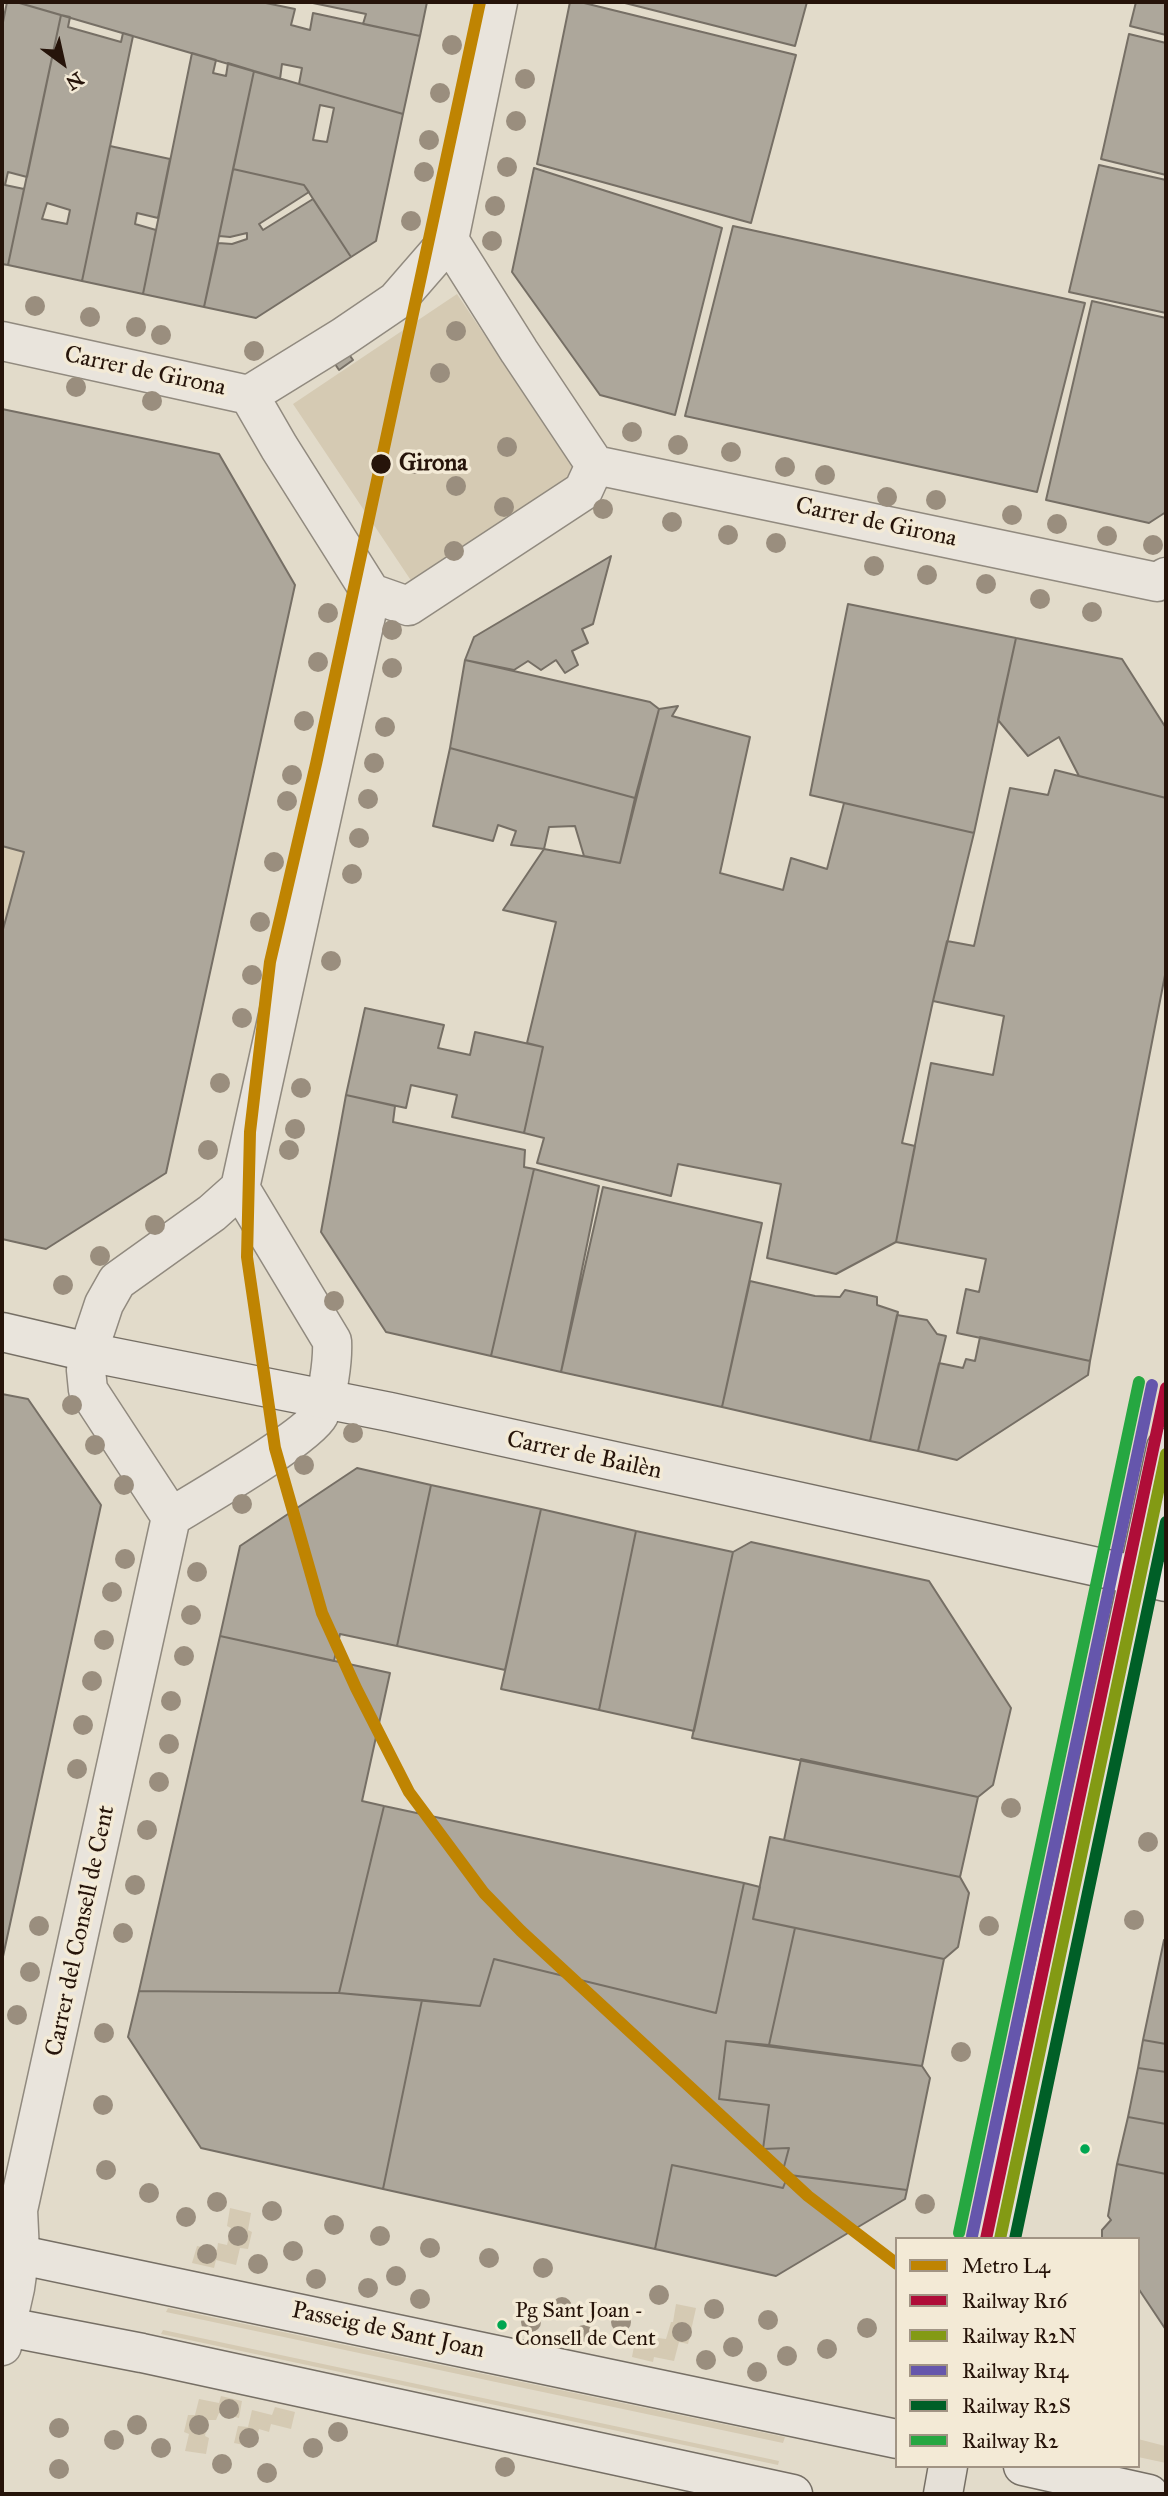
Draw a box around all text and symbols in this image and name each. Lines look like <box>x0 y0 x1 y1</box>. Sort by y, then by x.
north arrow <box>28 28 98 98</box>
text: N <box>62 67 88 95</box>
street label: Carrer de Girona <box>62 341 228 403</box>
place label: Girona <box>399 450 467 478</box>
marker: Girona <box>369 452 393 476</box>
street label: Carrer de Girona <box>793 492 959 554</box>
street label: Carrer de Bailèn <box>504 1426 664 1486</box>
street label: Carrer del Consell de Cent <box>40 1803 122 2059</box>
unlabelled marker <box>1078 2142 1092 2156</box>
legend <box>895 2237 1140 2468</box>
text: Metro L4 <box>962 2253 1050 2279</box>
text: Railway R16 <box>962 2288 1067 2314</box>
street label: Passeig de Sant Joan <box>289 2297 487 2365</box>
place label: Pg Sant Joan - Consell de Cent <box>515 2299 656 2350</box>
marker: Pg Sant Joan - Consell de Cent <box>495 2318 509 2332</box>
text: Railway R2N <box>962 2323 1077 2349</box>
text: Railway R14 <box>962 2358 1068 2384</box>
text: Railway R2S <box>962 2393 1071 2419</box>
text: Railway R2 <box>962 2428 1059 2454</box>

